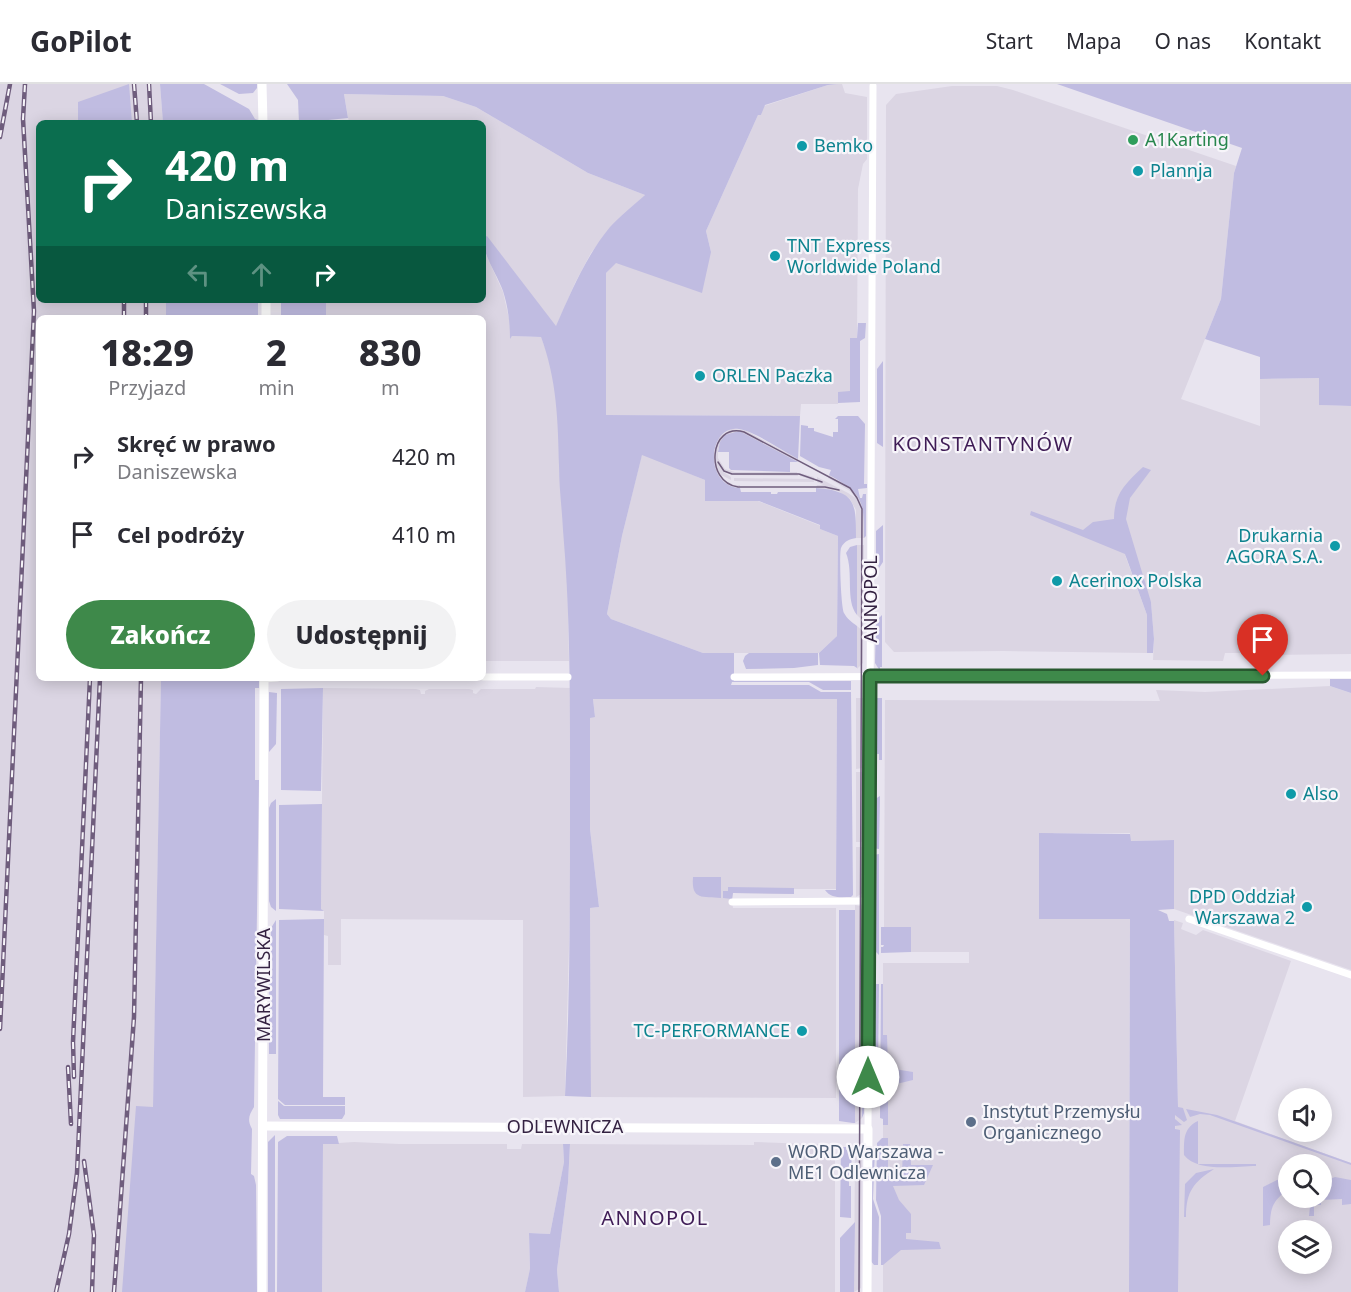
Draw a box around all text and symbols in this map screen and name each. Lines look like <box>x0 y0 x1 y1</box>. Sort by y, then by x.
text: GoPilot <box>30 22 132 60</box>
text: Start <box>986 27 1033 55</box>
text: Mapa <box>1066 27 1121 55</box>
text: O nas <box>1154 27 1211 55</box>
text: Kontakt <box>1244 27 1321 55</box>
place label: A1Karting <box>1145 127 1229 151</box>
place label: Bemko <box>814 133 873 157</box>
marker: A1Karting <box>1126 133 1140 147</box>
text: 420 m <box>165 136 289 193</box>
marker: Bemko <box>795 139 809 153</box>
icon: right <box>66 144 144 222</box>
place label: Plannja <box>1150 158 1213 182</box>
marker: Plannja <box>1131 164 1145 178</box>
text: Daniszewska <box>165 190 328 227</box>
place label: TNT Express Worldwide Poland <box>787 233 941 278</box>
marker: TNT Express Worldwide Poland <box>768 249 782 263</box>
icon: left <box>182 258 215 291</box>
icon: ahead <box>245 258 278 291</box>
icon: right <box>308 258 341 291</box>
text: 18:29 <box>100 328 194 377</box>
text: 2 <box>266 328 287 377</box>
text: 830 <box>359 328 422 377</box>
place label: ORLEN Paczka <box>712 363 833 387</box>
marker: ORLEN Paczka <box>693 369 707 383</box>
text: Przyjazd <box>108 374 186 401</box>
text: min <box>258 374 295 401</box>
text: m <box>381 374 400 401</box>
text: Skręć w prawo <box>117 428 276 458</box>
district label: KONSTANTYNÓW <box>892 430 1074 457</box>
icon: right <box>66 440 99 473</box>
text: 420 m <box>392 441 456 471</box>
text: Daniszewska <box>117 458 237 485</box>
icon: arrive <box>66 518 99 551</box>
text: Cel podróży <box>117 519 244 549</box>
text: 410 m <box>392 519 456 549</box>
place label: Drukarnia AGORA S.A. <box>1226 523 1323 568</box>
marker: Drukarnia AGORA S.A. <box>1328 539 1342 553</box>
street label: ANNOPOL <box>858 555 882 643</box>
place label: Acerinox Polska <box>1069 568 1202 592</box>
marker: Acerinox Polska <box>1050 574 1064 588</box>
button: Zakończ <box>66 600 255 669</box>
button: Udostępnij <box>267 600 456 669</box>
pin <box>1237 614 1288 676</box>
icon: arrive <box>1246 623 1279 656</box>
place label: Also <box>1303 781 1339 805</box>
marker: Also <box>1284 787 1298 801</box>
place label: DPD Oddział Warszawa 2 <box>1189 884 1295 929</box>
marker: DPD Oddział Warszawa 2 <box>1300 900 1314 914</box>
street label: MARYWILSKA <box>251 927 275 1042</box>
place label: TC-PERFORMANCE <box>634 1018 790 1042</box>
marker: TC-PERFORMANCE <box>795 1024 809 1038</box>
position arrow <box>836 1045 900 1109</box>
map controls <box>1278 1088 1332 1274</box>
button: sound <box>1278 1088 1332 1142</box>
place label: Instytut Przemysłu Organicznego <box>983 1099 1141 1144</box>
street label: ODLEWNICZA <box>507 1114 624 1138</box>
marker: Instytut Przemysłu Organicznego <box>964 1115 978 1129</box>
place label: WORD Warszawa - ME1 Odlewnicza <box>788 1139 944 1184</box>
button: search <box>1278 1154 1332 1208</box>
marker: WORD Warszawa - ME1 Odlewnicza <box>769 1155 783 1169</box>
district label: ANNOPOL <box>601 1204 709 1231</box>
button: layers <box>1278 1220 1332 1274</box>

